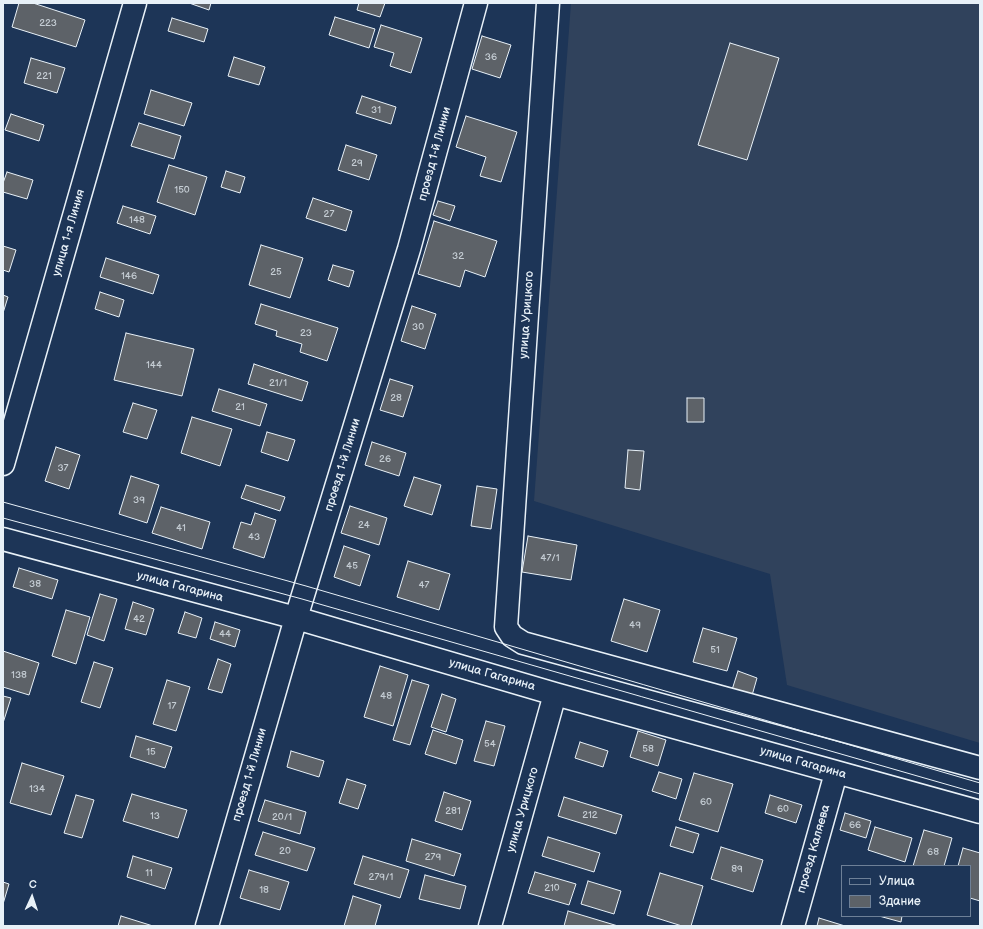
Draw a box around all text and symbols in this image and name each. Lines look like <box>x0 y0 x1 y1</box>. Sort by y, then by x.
house number: 223 <box>39 17 57 29</box>
house number: 36 <box>485 51 497 63</box>
house number: 221 <box>36 70 52 82</box>
house number: 31 <box>371 104 381 116</box>
street label: проезд 1-й Линии <box>416 105 454 203</box>
house number: 29 <box>351 157 363 169</box>
house number: 150 <box>174 184 190 196</box>
street label: улица 1-я Линия <box>50 188 88 278</box>
house number: 27 <box>324 208 334 220</box>
house number: 148 <box>129 214 145 226</box>
house number: 32 <box>452 250 464 262</box>
house number: 25 <box>270 266 282 278</box>
house number: 146 <box>121 270 137 282</box>
street label: улица Урицкого <box>517 271 537 359</box>
house number: 30 <box>412 321 424 333</box>
house number: 23 <box>300 327 312 339</box>
house number: 144 <box>146 359 162 371</box>
house number: 21/1 <box>269 377 287 389</box>
house number: 28 <box>390 392 402 404</box>
house number: 21 <box>235 401 245 413</box>
street label: проезд 1-й Линии <box>322 417 364 513</box>
house number: 26 <box>379 453 391 465</box>
house number: 37 <box>57 462 69 474</box>
house number: 39 <box>133 494 145 506</box>
house number: 24 <box>358 519 370 531</box>
house number: 41 <box>176 522 186 534</box>
house number: 43 <box>248 531 260 543</box>
house number: 47/1 <box>540 552 560 564</box>
house number: 45 <box>346 560 358 572</box>
street label: улица Гагарина <box>135 569 225 605</box>
house number: 38 <box>29 578 41 590</box>
house number: 47 <box>418 579 430 591</box>
house number: 42 <box>133 613 145 625</box>
house number: 49 <box>629 619 641 631</box>
house number: 44 <box>219 628 231 640</box>
house number: 51 <box>710 644 720 656</box>
street label: улица Гагарина <box>447 656 537 694</box>
house number: 138 <box>11 669 27 681</box>
house number: 48 <box>380 690 392 702</box>
house number: 17 <box>168 700 176 712</box>
street label: проезд 1-й Линии <box>230 727 270 823</box>
house number: 54 <box>484 738 496 750</box>
house number: 58 <box>642 743 654 755</box>
street label: улица Гагарина <box>758 744 848 782</box>
house number: 15 <box>146 746 156 758</box>
street label: улица Урицкого <box>504 766 542 854</box>
house number: 134 <box>29 783 45 795</box>
house number: 60 <box>700 796 712 808</box>
house number: 60 <box>777 803 789 815</box>
street label: проезд Каляева <box>794 803 834 895</box>
house number: 281 <box>445 805 461 817</box>
house number: 212 <box>582 809 598 821</box>
house number: 13 <box>150 810 160 822</box>
house number: 20/1 <box>272 811 292 823</box>
house number: 66 <box>849 819 861 831</box>
house number: 20 <box>279 845 291 857</box>
house number: 68 <box>927 846 939 858</box>
house number: 279 <box>425 851 441 863</box>
house number: 89 <box>731 863 743 875</box>
legend <box>841 865 971 917</box>
house number: 11 <box>145 867 153 879</box>
house number: 279/1 <box>369 871 393 883</box>
text: Улица <box>879 874 915 889</box>
north arrow <box>12 877 52 917</box>
text: С <box>28 878 37 891</box>
house number: 210 <box>544 882 560 894</box>
house number: 18 <box>259 884 269 896</box>
text: Здание <box>879 894 921 909</box>

